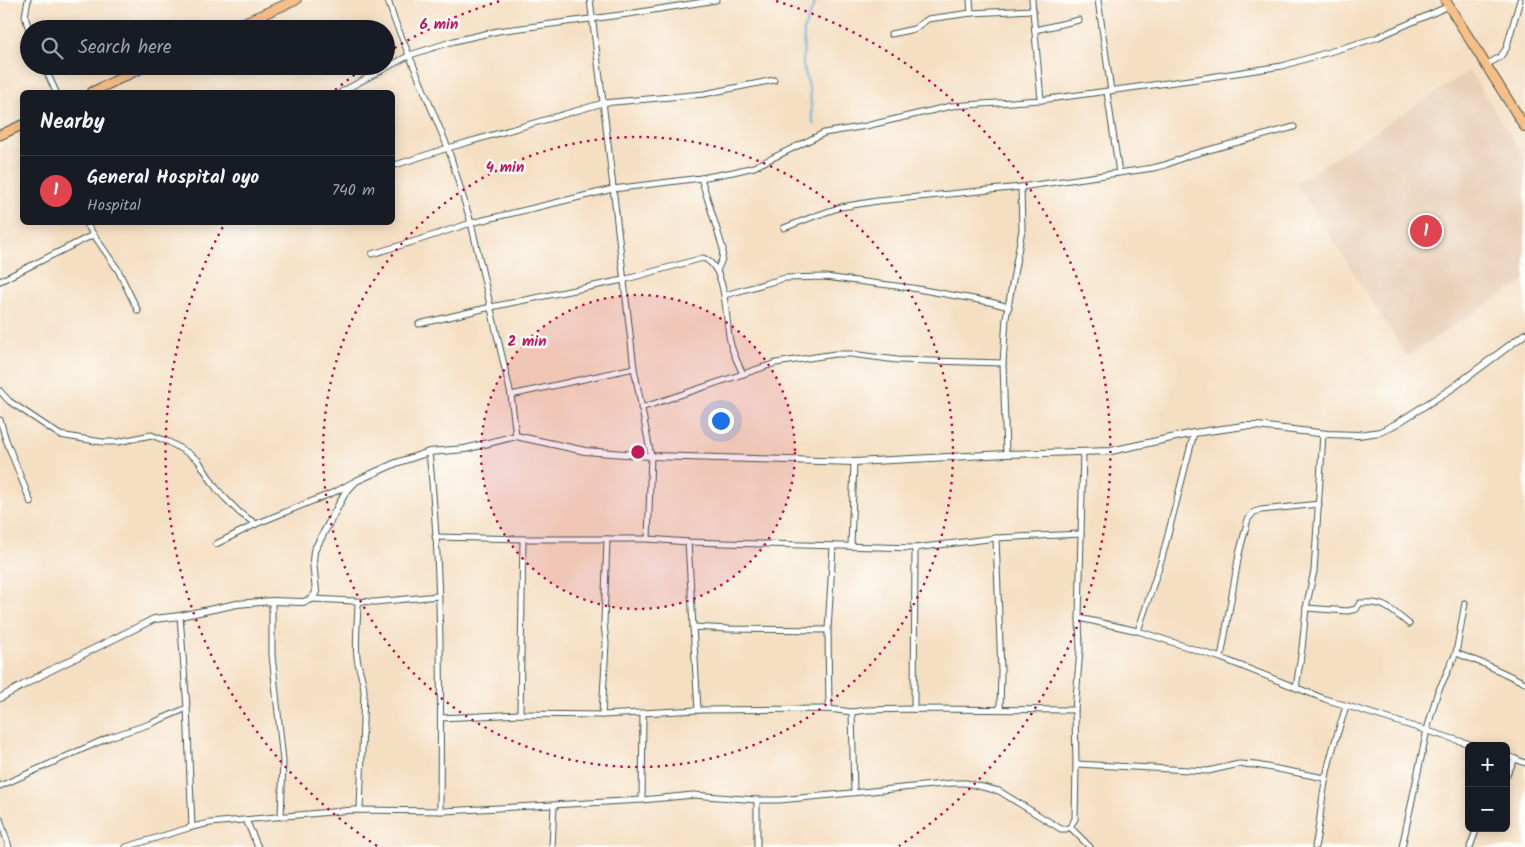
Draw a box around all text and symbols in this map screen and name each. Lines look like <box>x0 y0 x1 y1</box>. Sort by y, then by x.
text: 6 min <box>420 13 458 37</box>
search box <box>20 20 395 75</box>
text: Search here <box>78 33 172 63</box>
icon: search <box>38 34 66 62</box>
text: Nearby <box>40 106 105 139</box>
text: 4 min <box>486 156 524 180</box>
text: General Hospital oyo <box>87 163 259 193</box>
text: 1 <box>54 178 58 203</box>
text: 740 m <box>332 178 375 203</box>
text: Hospital <box>87 193 141 218</box>
pin: 1 <box>1410 212 1442 250</box>
text: 2 min <box>507 330 547 354</box>
your location <box>708 408 734 434</box>
centre of rings <box>629 443 647 461</box>
map controls <box>1465 742 1510 832</box>
button: + <box>1465 742 1510 787</box>
button: − <box>1465 787 1510 832</box>

